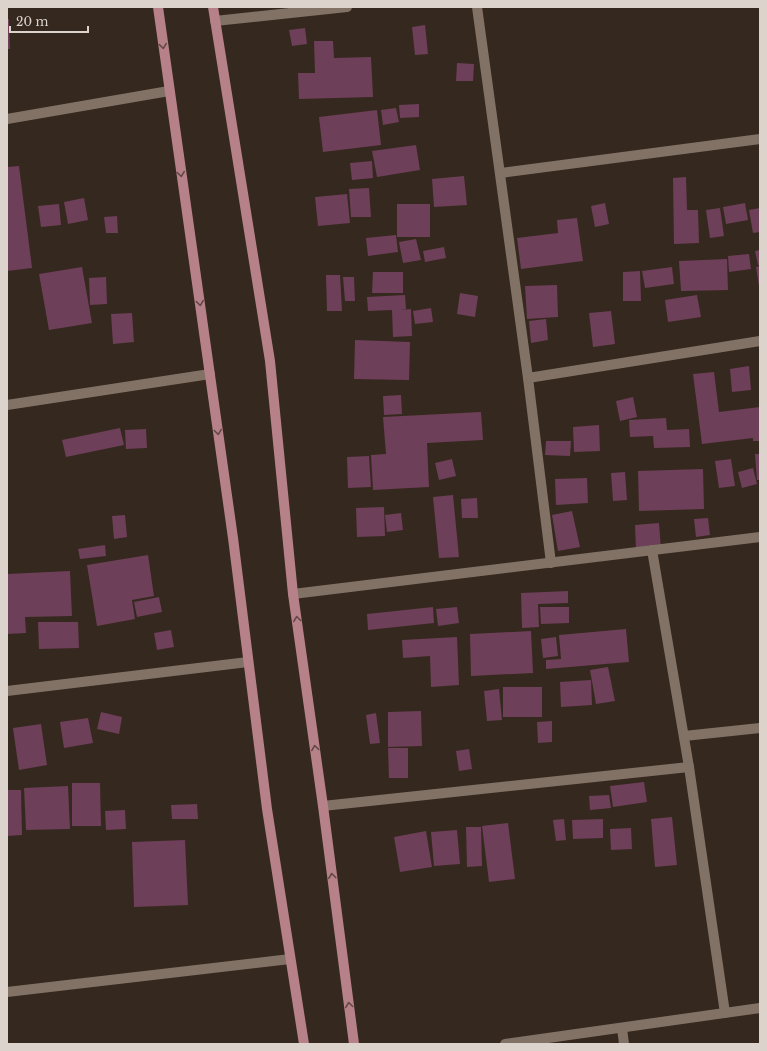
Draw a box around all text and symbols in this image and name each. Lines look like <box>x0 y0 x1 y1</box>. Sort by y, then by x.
scale bar <box>10 8 88 34</box>
text: 20 m <box>16 14 48 29</box>
one-way arrow <box>158 43 167 49</box>
one-way arrow <box>176 171 185 177</box>
one-way arrow <box>195 300 204 306</box>
one-way arrow <box>213 429 222 435</box>
one-way arrow <box>293 616 302 622</box>
one-way arrow <box>311 745 320 751</box>
one-way arrow <box>328 873 337 880</box>
one-way arrow <box>345 1002 354 1008</box>

